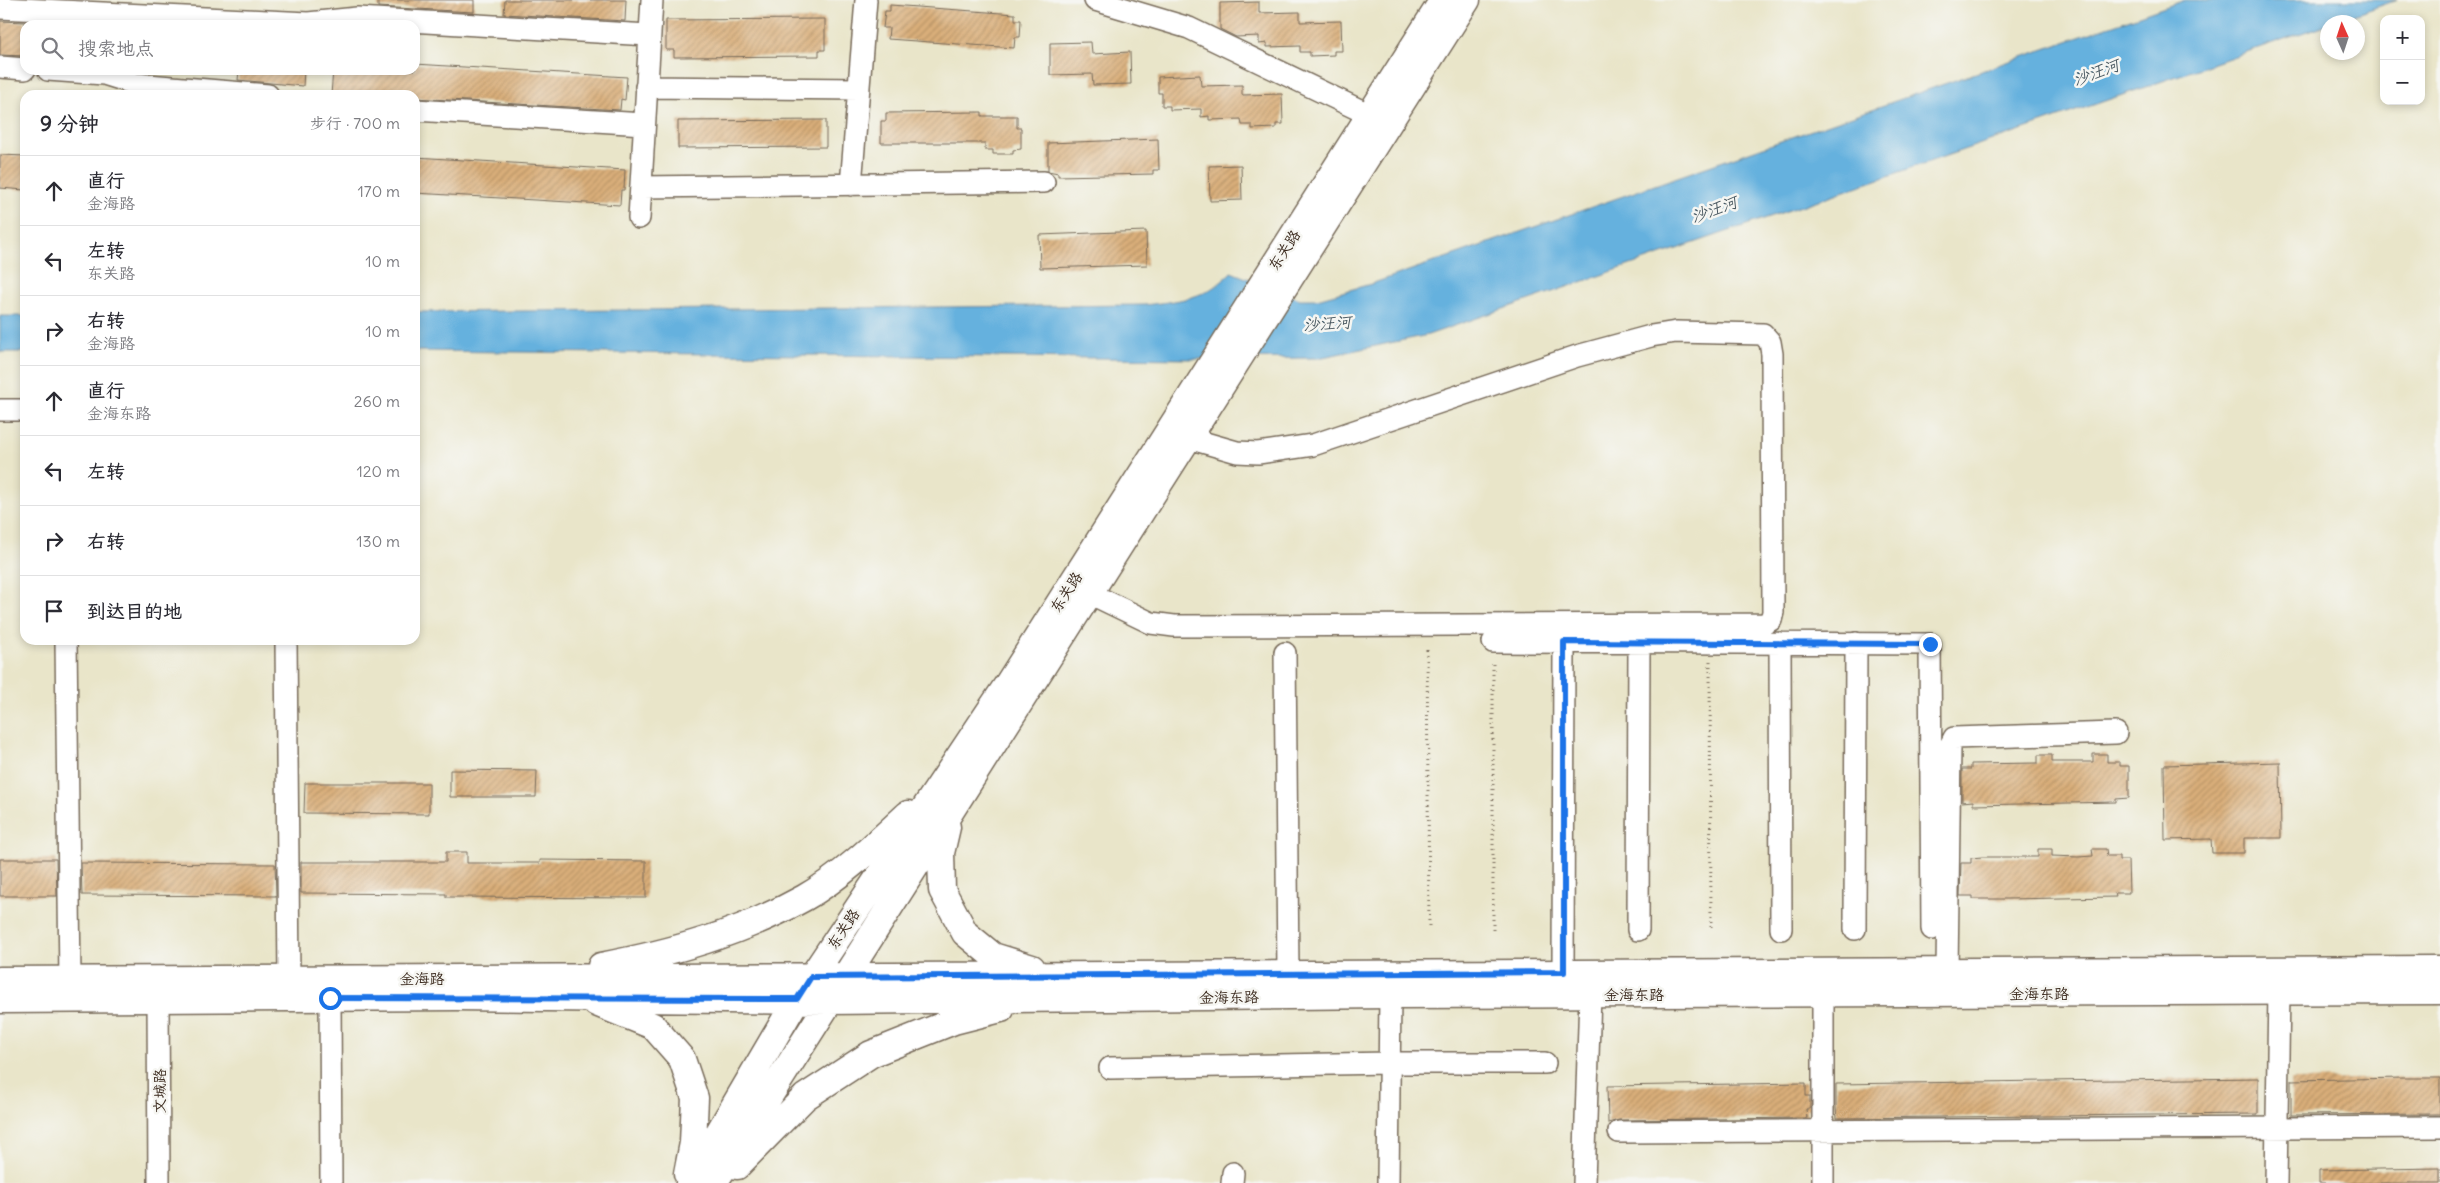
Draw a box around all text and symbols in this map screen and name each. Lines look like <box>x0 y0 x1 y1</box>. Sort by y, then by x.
north arrow <box>2320 15 2365 60</box>
map controls <box>2380 15 2425 105</box>
button: + <box>2380 15 2425 60</box>
search box <box>20 20 420 75</box>
icon: search <box>38 34 66 62</box>
text: 搜索地点 <box>78 36 154 60</box>
water label: 沙汪河 <box>2070 53 2125 90</box>
button: − <box>2380 60 2425 105</box>
text: 9 分钟 <box>40 110 99 137</box>
text: 步行 · 700 m <box>310 113 400 133</box>
text: 直行 <box>87 168 125 192</box>
icon: ahead <box>40 177 68 205</box>
text: 170 m <box>357 181 400 201</box>
water label: 沙汪河 <box>1688 190 1743 227</box>
text: 金海路 <box>87 193 135 213</box>
street label: 东关路 <box>1264 226 1304 274</box>
text: 左转 <box>87 238 125 262</box>
icon: left <box>40 247 68 275</box>
text: 10 m <box>365 251 400 271</box>
text: 东关路 <box>87 263 135 283</box>
text: 右转 <box>87 308 125 332</box>
water label: 沙汪河 <box>1302 311 1355 335</box>
icon: right <box>40 317 68 345</box>
text: 10 m <box>365 321 400 341</box>
text: 金海路 <box>87 333 135 353</box>
text: 直行 <box>87 378 125 402</box>
icon: ahead <box>40 387 68 415</box>
text: 260 m <box>354 391 400 411</box>
text: 金海东路 <box>87 403 151 423</box>
icon: left <box>40 457 68 485</box>
text: 左转 <box>87 459 125 483</box>
text: 120 m <box>357 461 400 481</box>
icon: right <box>40 527 68 555</box>
text: 右转 <box>87 529 125 553</box>
text: 130 m <box>356 531 400 551</box>
street label: 东关路 <box>1046 568 1086 616</box>
icon: arrive <box>40 597 68 625</box>
text: 到达目的地 <box>87 599 182 623</box>
route end <box>1919 633 1942 656</box>
street label: 东关路 <box>823 905 863 953</box>
street label: 金海路 <box>399 969 445 988</box>
street label: 金海东路 <box>2009 984 2069 1003</box>
street label: 金海东路 <box>1604 985 1664 1004</box>
route start <box>319 987 342 1010</box>
street label: 金海东路 <box>1199 987 1259 1007</box>
street label: 文城路 <box>150 1068 169 1114</box>

